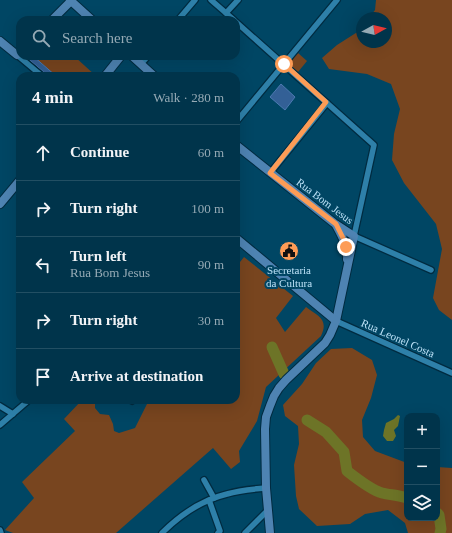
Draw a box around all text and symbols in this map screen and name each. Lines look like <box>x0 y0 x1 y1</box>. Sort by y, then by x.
north arrow <box>356 12 392 48</box>
search box <box>16 16 240 60</box>
icon: search <box>30 27 52 49</box>
text: Search here <box>62 30 132 46</box>
route start <box>275 55 293 73</box>
text: 4 min <box>32 88 73 107</box>
text: Walk · 280 m <box>153 90 224 105</box>
icon: ahead <box>32 142 54 164</box>
text: Continue <box>70 144 129 160</box>
text: 60 m <box>198 145 224 160</box>
street label: Rua Bom Jesus <box>294 176 356 226</box>
icon: right <box>32 198 54 220</box>
text: Turn right <box>70 200 137 216</box>
text: 100 m <box>191 201 224 216</box>
route end <box>337 238 355 256</box>
public building icon: Secretaria da Cultura <box>278 240 300 262</box>
text: Turn left <box>70 248 127 264</box>
icon: left <box>32 254 54 276</box>
text: 90 m <box>198 257 224 272</box>
place label: Secretaria da Cultura <box>266 264 312 289</box>
text: Rua Bom Jesus <box>70 265 150 280</box>
icon: right <box>32 310 54 332</box>
text: Turn right <box>70 312 137 328</box>
text: 30 m <box>198 313 224 328</box>
street label: Rua Leonel Costa <box>360 316 437 360</box>
icon: arrive <box>32 366 54 388</box>
text: Arrive at destination <box>70 368 203 384</box>
map controls <box>404 413 440 521</box>
button: + <box>404 413 440 449</box>
button: − <box>404 449 440 485</box>
button: layers <box>404 485 440 521</box>

